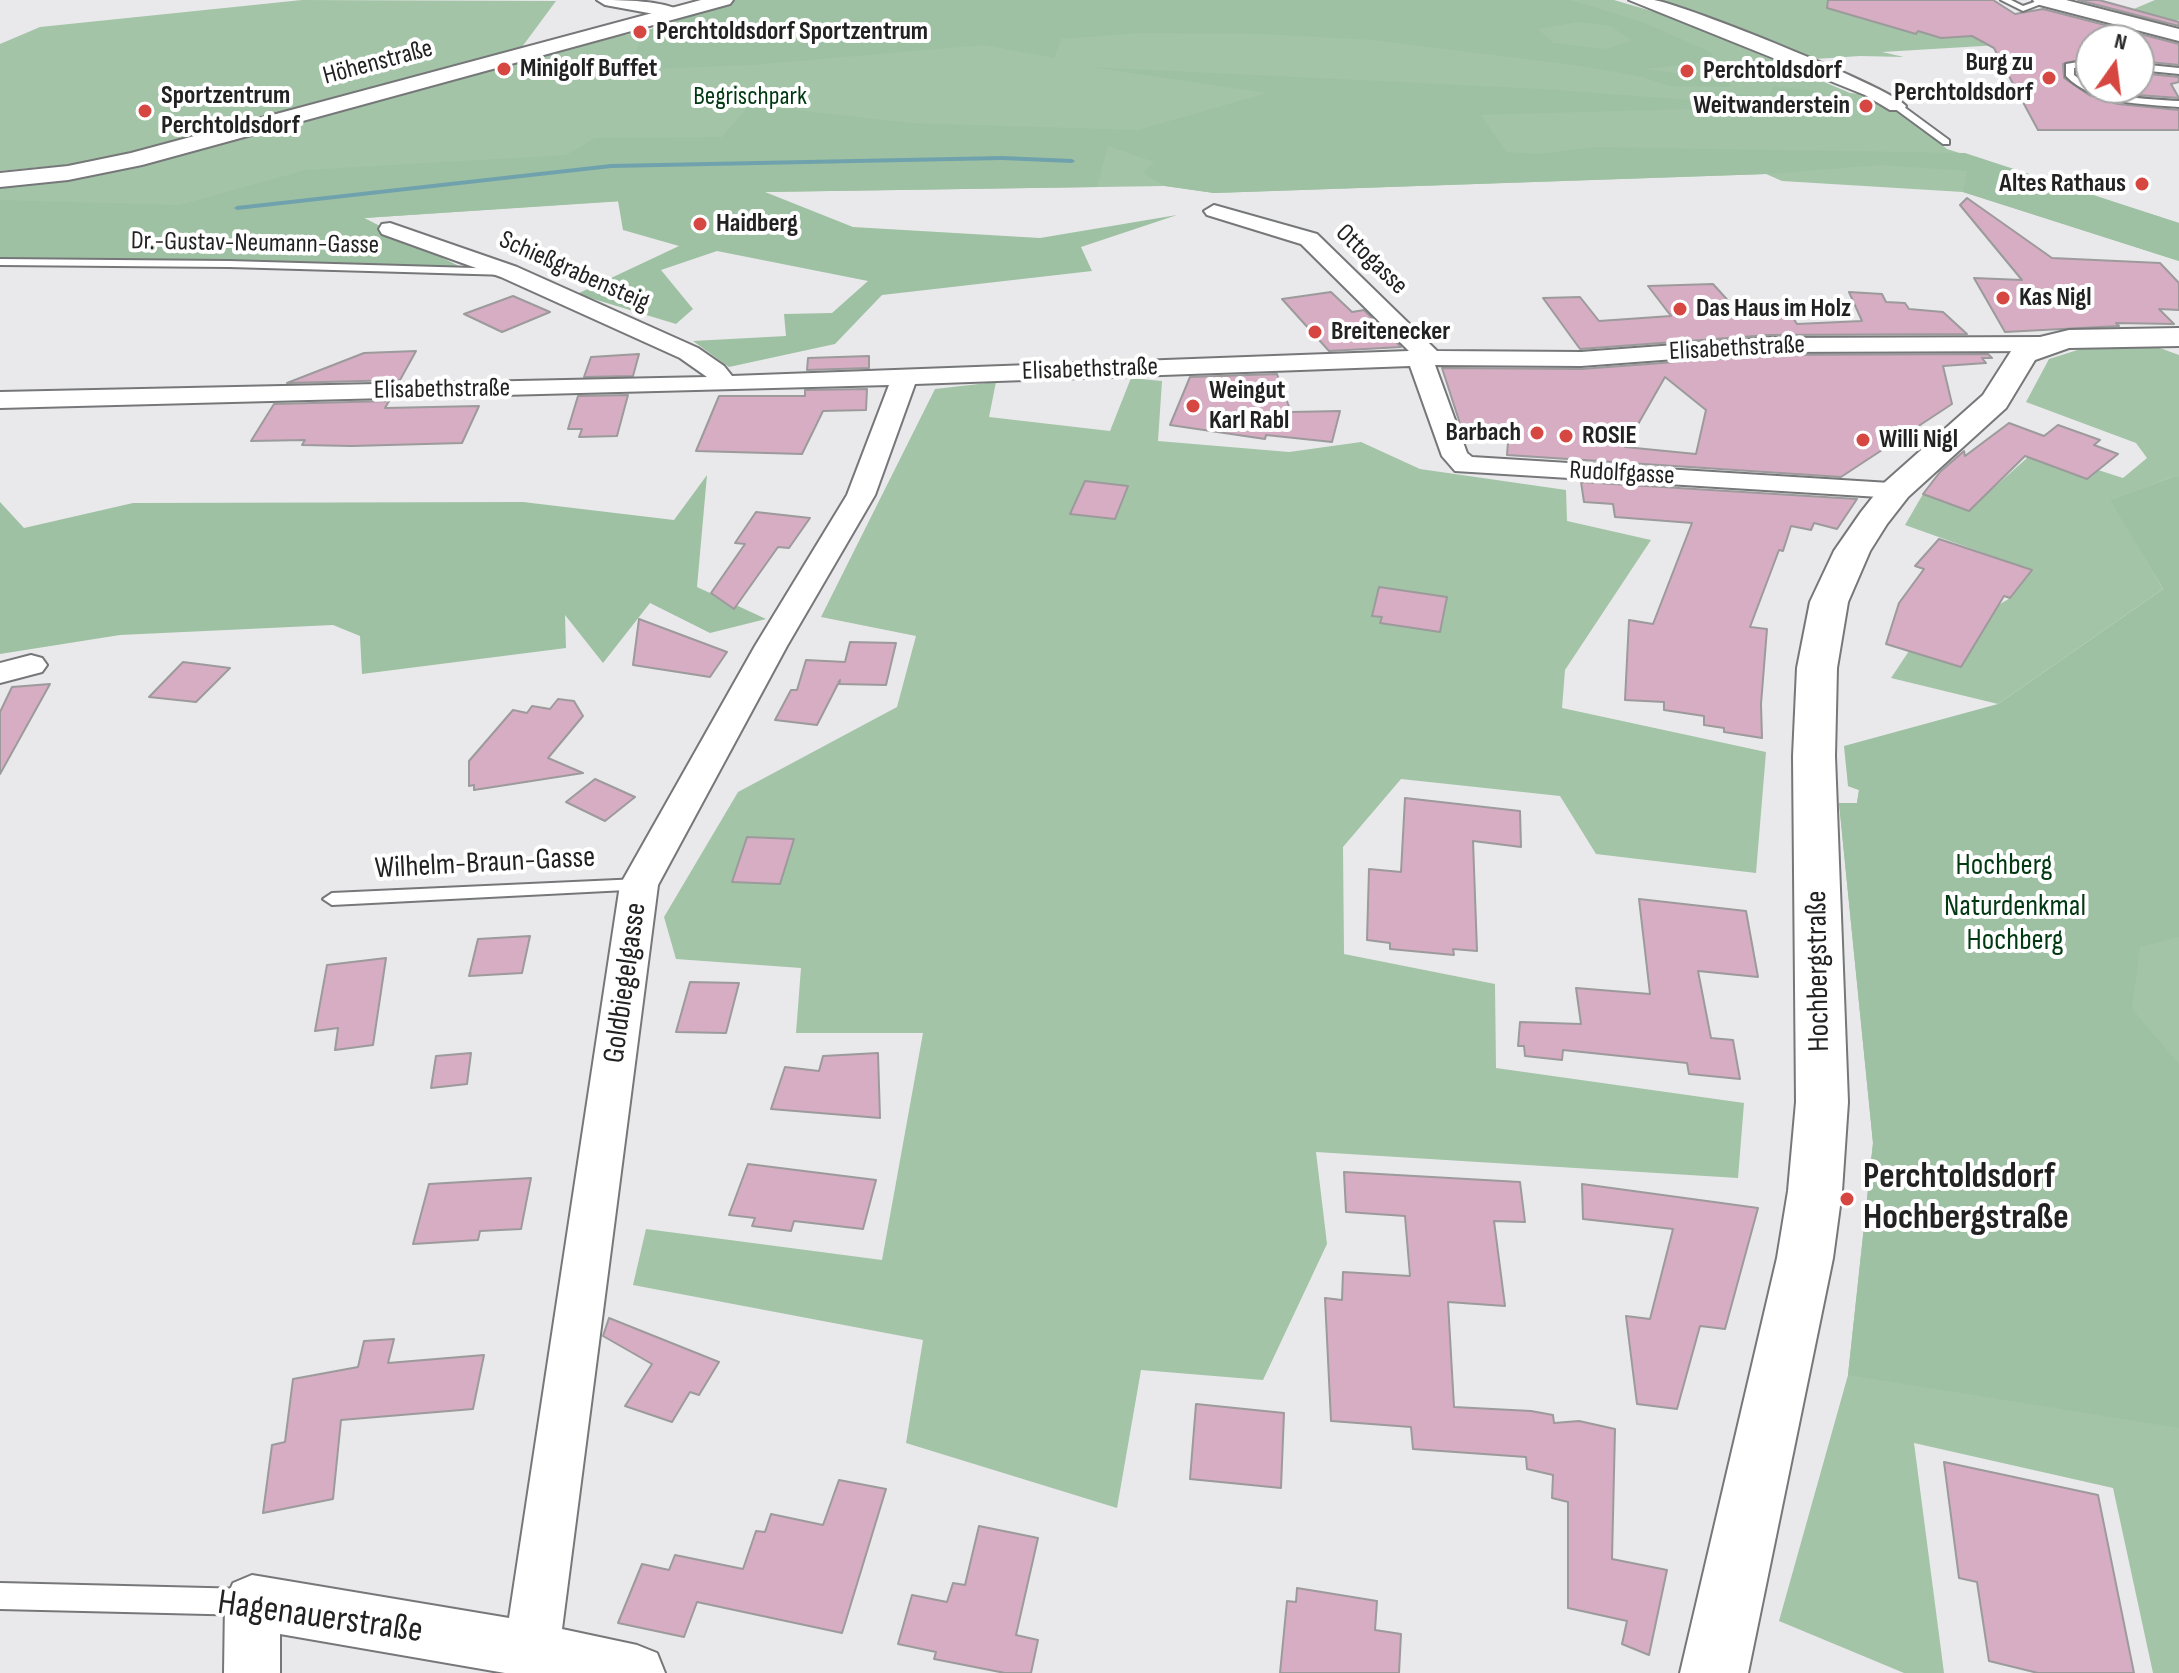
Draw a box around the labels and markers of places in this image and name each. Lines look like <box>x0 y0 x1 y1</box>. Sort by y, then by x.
place label: Perchtoldsdorf Sportzentrum <box>656 16 928 48</box>
marker: Perchtoldsdorf Sportzentrum <box>631 23 649 41</box>
place label: Burg zu Perchtoldsdorf <box>1894 47 2033 108</box>
place label: Minigolf Buffet <box>520 53 657 85</box>
place label: Perchtoldsdorf <box>1703 55 1842 87</box>
marker: Minigolf Buffet <box>495 60 513 78</box>
marker: Perchtoldsdorf <box>1678 62 1696 80</box>
marker: Burg zu Perchtoldsdorf <box>2040 69 2058 87</box>
place label: Sportzentrum Perchtoldsdorf <box>161 80 300 142</box>
place label: Weitwanderstein <box>1693 90 1850 122</box>
marker: Weitwanderstein <box>1857 97 1875 115</box>
marker: Sportzentrum Perchtoldsdorf <box>136 102 154 120</box>
place label: Altes Rathaus <box>1999 168 2126 200</box>
marker: Altes Rathaus <box>2133 175 2151 193</box>
place label: Haidberg <box>716 208 798 240</box>
marker: Haidberg <box>691 215 709 233</box>
place label: Kas Nigl <box>2019 282 2092 314</box>
marker: Kas Nigl <box>1994 289 2012 307</box>
place label: Das Haus im Holz <box>1696 293 1851 325</box>
marker: Das Haus im Holz <box>1671 300 1689 318</box>
place label: Breitenecker <box>1331 316 1450 348</box>
marker: Breitenecker <box>1306 323 1324 341</box>
place label: Weingut Karl Rabl <box>1209 375 1289 436</box>
marker: Weingut Karl Rabl <box>1184 397 1202 415</box>
place label: Barbach <box>1445 417 1521 449</box>
place label: ROSIE <box>1582 420 1637 452</box>
marker: Barbach <box>1528 424 1546 442</box>
place label: Willi Nigl <box>1879 424 1958 456</box>
marker: ROSIE <box>1557 427 1575 445</box>
marker: Willi Nigl <box>1854 431 1872 449</box>
place label: Perchtoldsdorf Hochbergstraße <box>1863 1156 2069 1241</box>
marker: Perchtoldsdorf Hochbergstraße <box>1838 1190 1856 1208</box>

